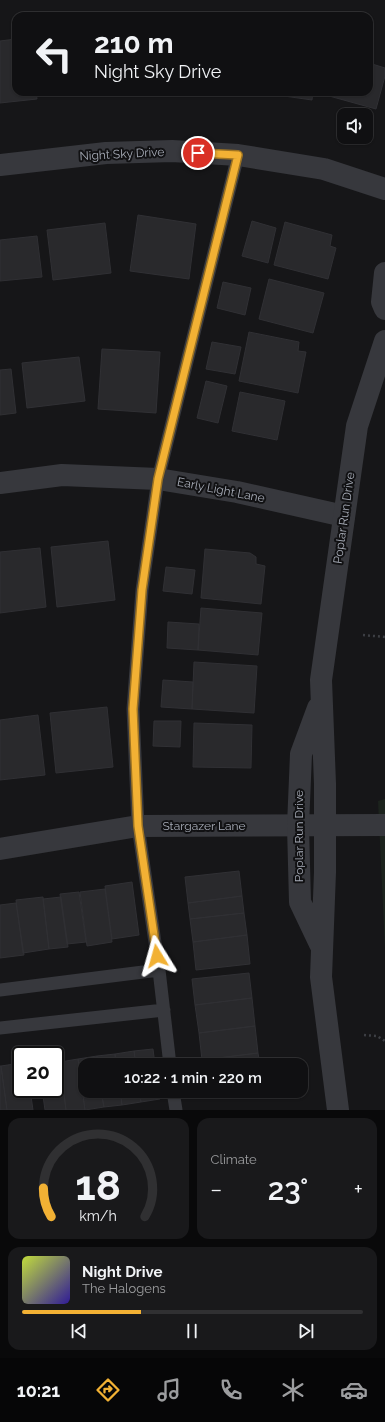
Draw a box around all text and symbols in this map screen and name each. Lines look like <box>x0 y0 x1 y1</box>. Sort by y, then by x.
text: 210 m <box>94 27 174 60</box>
icon: left <box>28 28 80 80</box>
text: Night Sky Drive <box>94 61 221 82</box>
map controls <box>337 108 373 144</box>
button: sound <box>337 108 373 144</box>
pin <box>181 136 215 170</box>
icon: arrive <box>187 142 209 164</box>
street label: Night Sky Drive <box>79 145 165 163</box>
street label: Poplar Run Drive <box>331 471 357 565</box>
street label: Early Light Lane <box>176 475 266 505</box>
street label: Poplar Run Drive <box>292 790 306 882</box>
street label: Stargazer Lane <box>162 819 246 833</box>
position arrow <box>136 935 178 977</box>
speed limit sign: 20 <box>12 1046 64 1098</box>
text: 10:22 · 1 min · 220 m <box>124 1069 262 1087</box>
text: Climate <box>211 1152 257 1167</box>
text: 18 <box>75 1160 121 1209</box>
text: 23° <box>268 1172 308 1207</box>
text: − <box>211 1176 222 1202</box>
text: + <box>354 1176 363 1202</box>
text: km/h <box>79 1207 117 1223</box>
text: Night Drive <box>82 1263 162 1281</box>
text: The Halogens <box>82 1281 166 1296</box>
icon: previous <box>68 1320 90 1342</box>
icon: pause <box>181 1320 203 1342</box>
icon: next <box>295 1320 317 1342</box>
icon: directions <box>94 1376 122 1404</box>
icon: music <box>155 1376 183 1404</box>
icon: phone <box>217 1376 245 1404</box>
icon: climate <box>279 1376 307 1404</box>
icon: car <box>340 1376 368 1404</box>
text: 10:21 <box>17 1380 60 1401</box>

